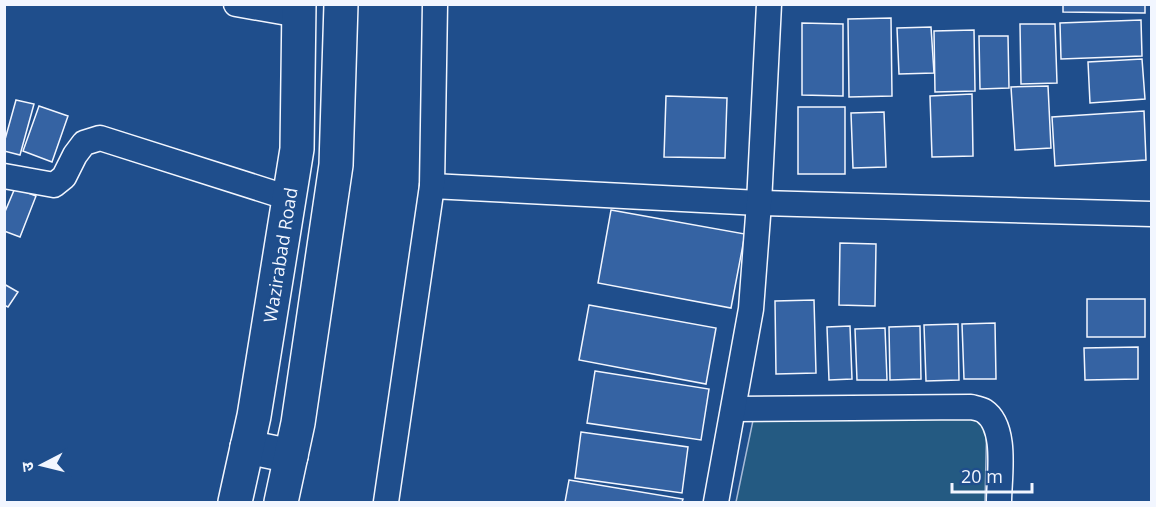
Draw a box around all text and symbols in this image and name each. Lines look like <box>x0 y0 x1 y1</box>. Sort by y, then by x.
street label: Wazirabad Road <box>257 186 303 324</box>
north arrow <box>12 435 72 495</box>
scale bar <box>952 456 1032 494</box>
text: उ <box>16 460 39 473</box>
text: 20 m <box>961 464 1003 488</box>

